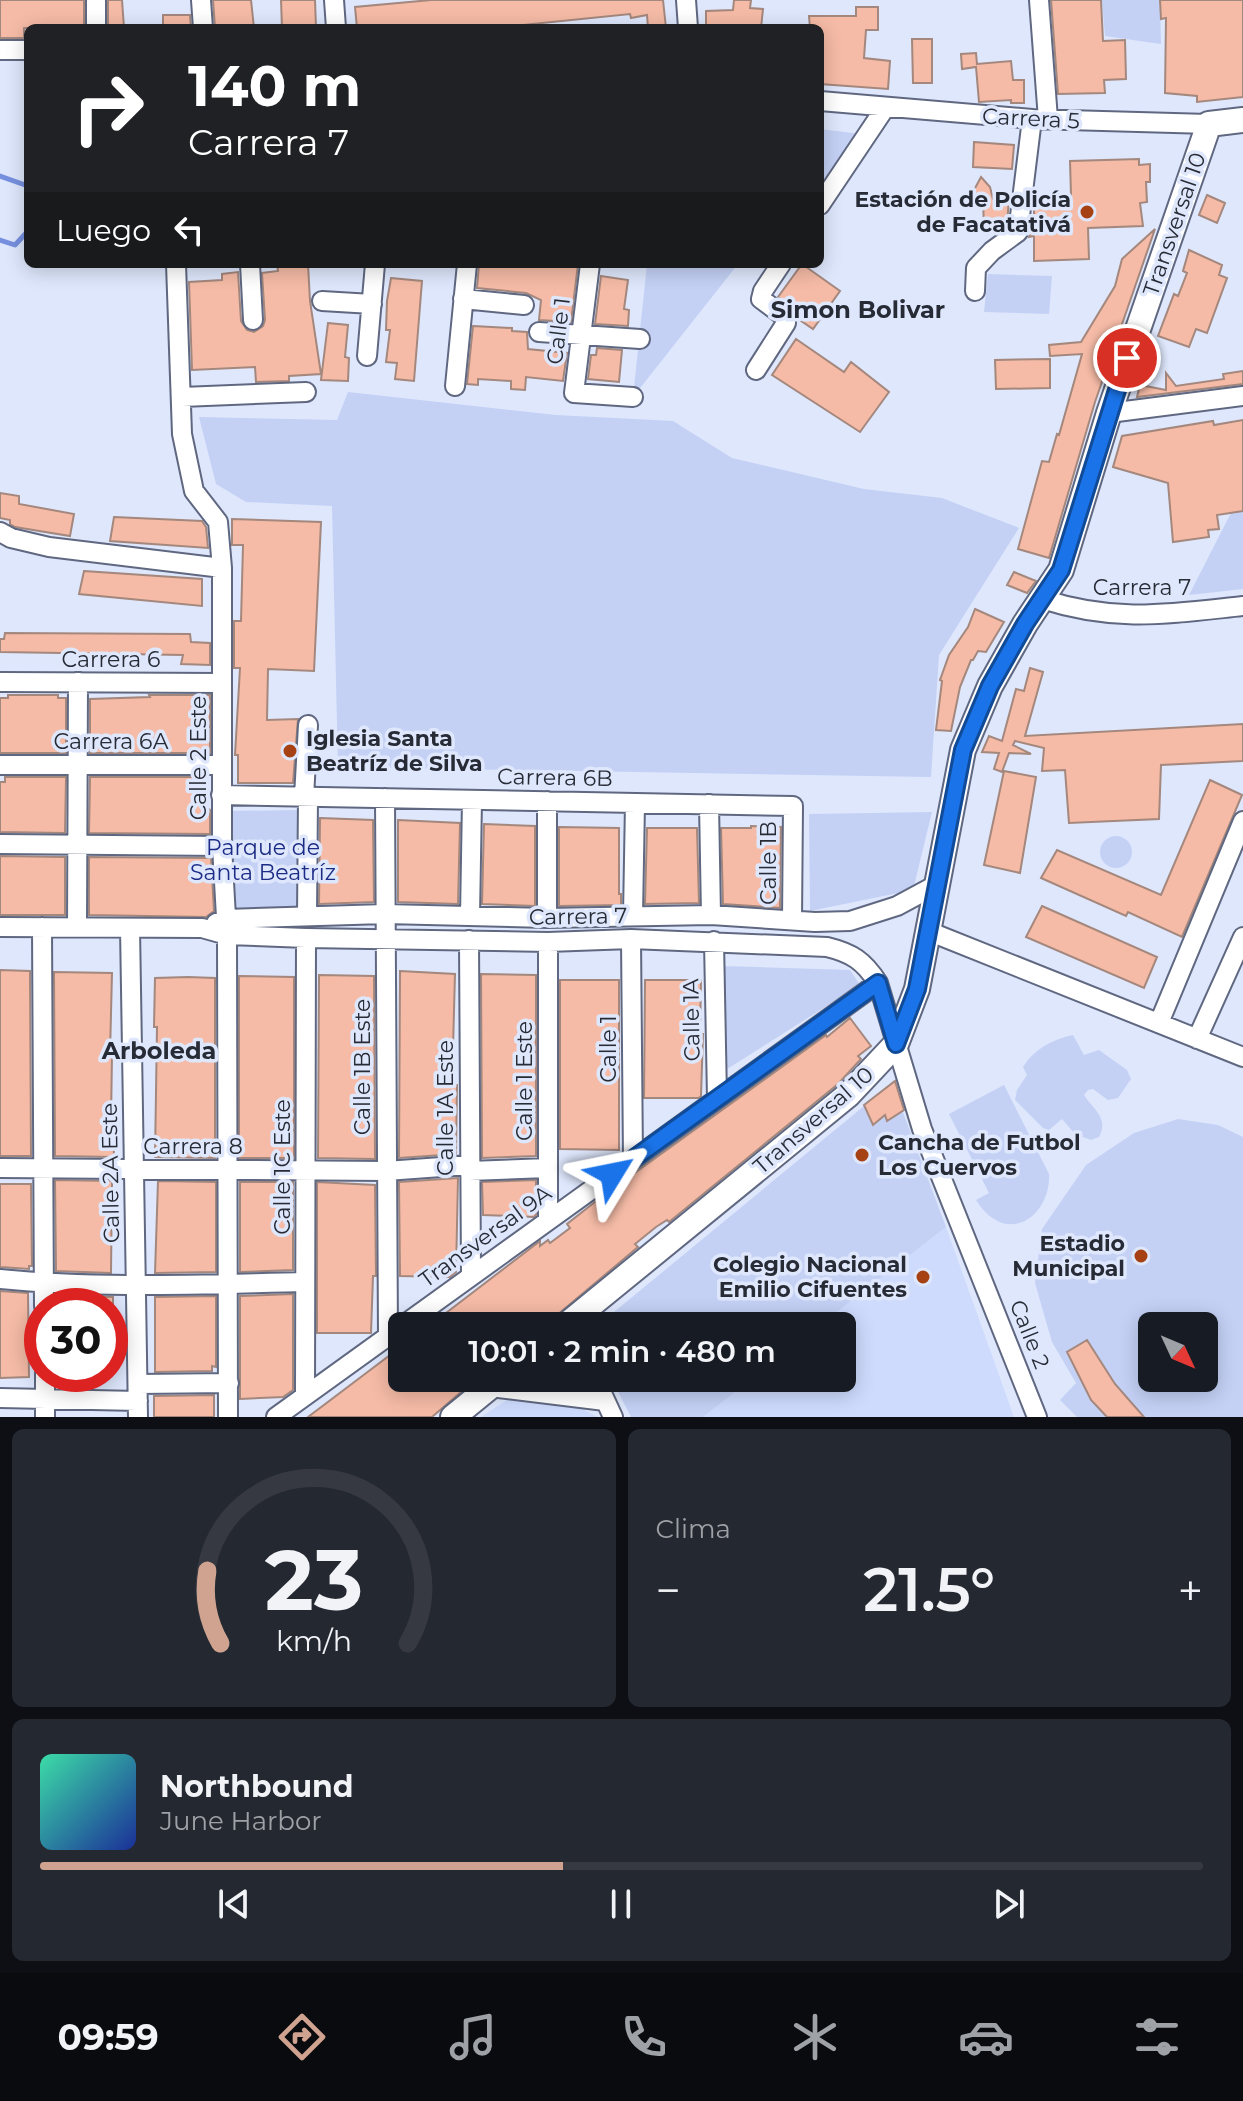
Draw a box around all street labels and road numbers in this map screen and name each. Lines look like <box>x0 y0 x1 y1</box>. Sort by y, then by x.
street label: Carrera 5 <box>981 102 1081 135</box>
street label: Transversal 10 <box>1137 149 1212 300</box>
street label: Calle 1 <box>541 296 576 366</box>
street label: Carrera 7 <box>1093 574 1191 601</box>
street label: Carrera 6 <box>62 646 160 673</box>
street label: Calle 2 Este <box>185 696 212 820</box>
street label: Carrera 6A <box>54 728 169 755</box>
street label: Carrera 6B <box>497 763 613 792</box>
street label: Calle 1B <box>755 821 782 905</box>
street label: Carrera 7 <box>529 902 628 931</box>
street label: Calle 1A <box>677 978 706 1062</box>
street label: Calle 1B Este <box>349 999 376 1135</box>
street label: Calle 1 <box>595 1015 622 1083</box>
street label: Calle 1 Este <box>511 1021 538 1141</box>
street label: Calle 1A Este <box>432 1040 459 1176</box>
street label: Transversal 10 <box>748 1061 879 1180</box>
street label: Calle 1C Este <box>269 1099 296 1235</box>
street label: Calle 2A Este <box>96 1103 125 1243</box>
street label: Carrera 8 <box>143 1133 243 1160</box>
street label: Transversal 9A <box>414 1179 557 1293</box>
street label: Calle 2 <box>1004 1296 1056 1373</box>

